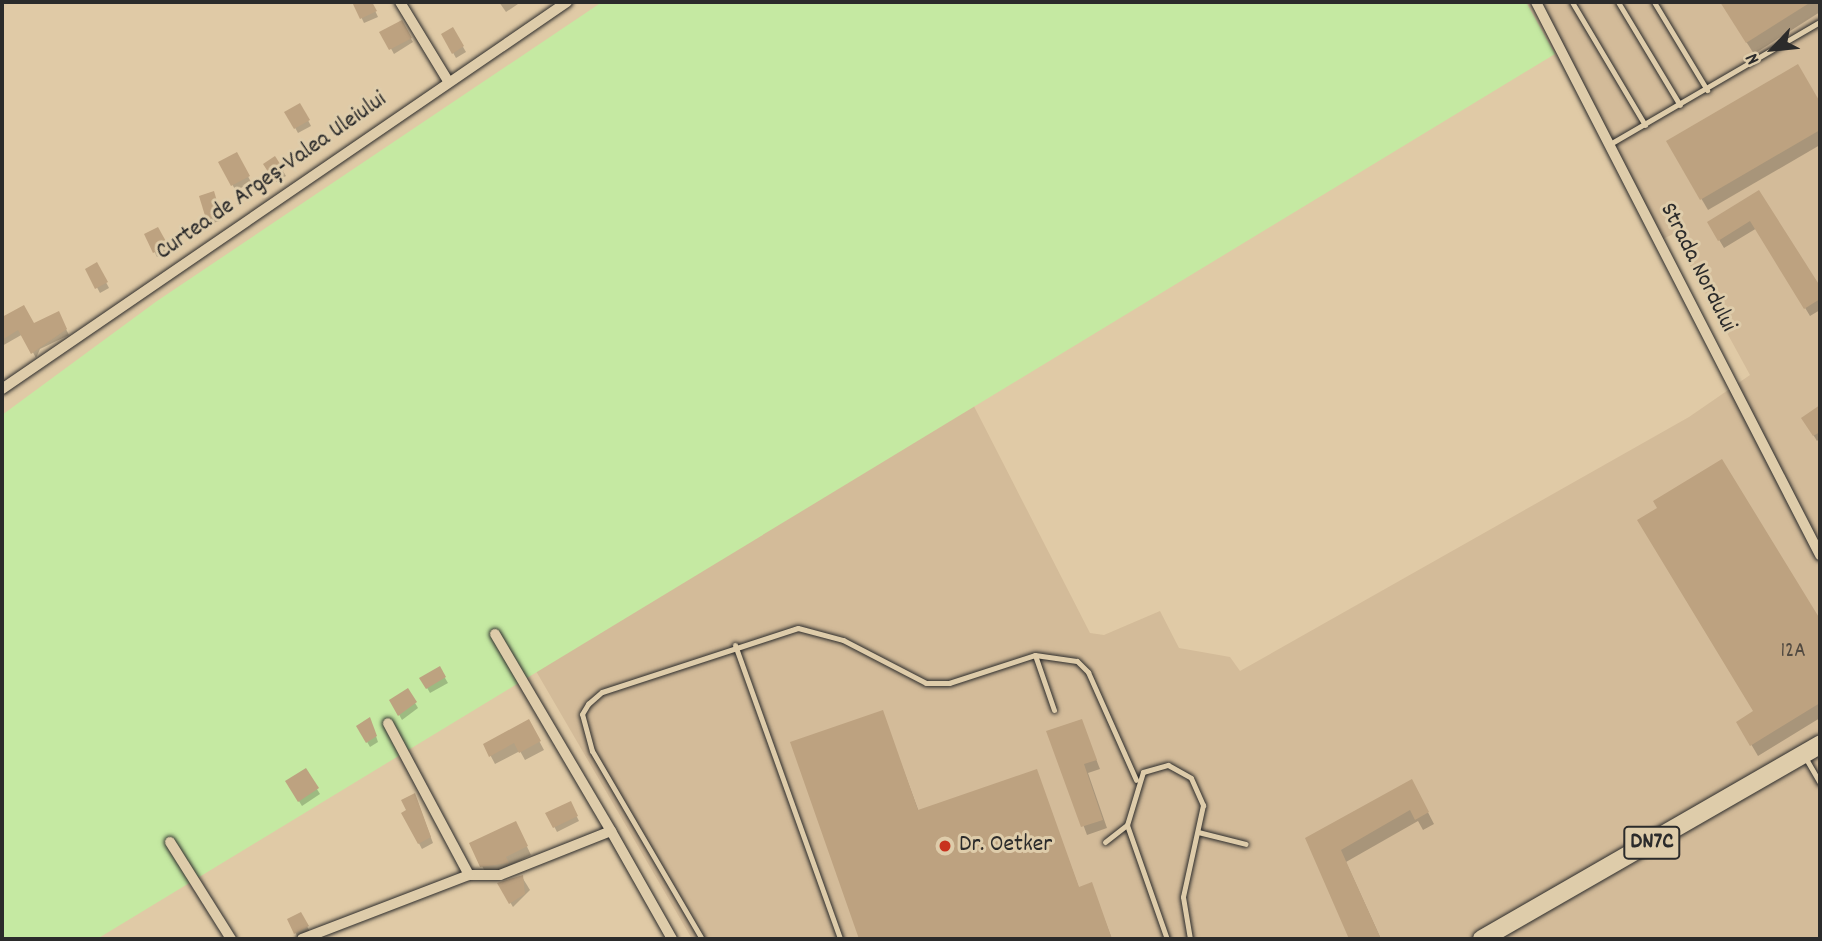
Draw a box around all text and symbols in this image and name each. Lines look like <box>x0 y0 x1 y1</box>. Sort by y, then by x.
north arrow <box>1738 14 1808 84</box>
text: N <box>1739 48 1768 69</box>
street label: Curtea de Argeș-Valea Uleiului <box>151 86 393 268</box>
street label: Strada Nordului <box>1652 199 1742 337</box>
house number: 12A <box>1780 639 1806 665</box>
road number: DN7C <box>1622 824 1682 862</box>
place label: Dr. Oetker <box>959 832 1052 860</box>
marker: Dr. Oetker <box>937 838 953 854</box>

